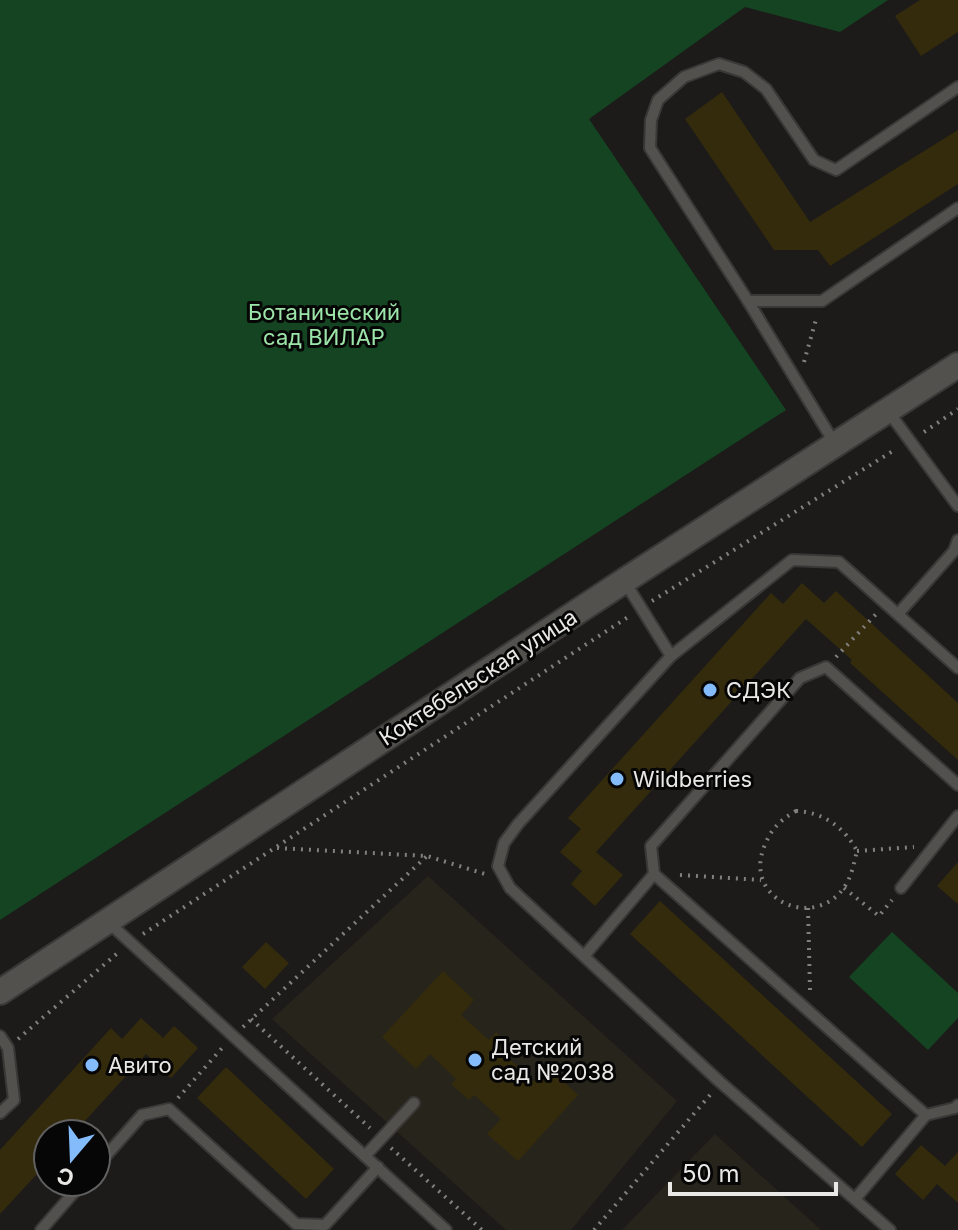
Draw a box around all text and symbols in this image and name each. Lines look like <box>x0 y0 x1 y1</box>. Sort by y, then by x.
park label: Ботанический сад ВИЛАР <box>248 299 400 350</box>
street label: Коктебельская улица <box>374 603 582 751</box>
place label: СДЭК <box>726 677 791 703</box>
marker: СДЭК <box>701 681 719 699</box>
place label: Wildberries <box>633 766 752 792</box>
marker: Wildberries <box>608 770 626 788</box>
place label: Детский сад №2038 <box>491 1034 615 1085</box>
marker: Детский сад №2038 <box>466 1051 484 1069</box>
place label: Авито <box>108 1052 172 1078</box>
marker: Авито <box>83 1056 101 1074</box>
north arrow <box>32 1118 112 1198</box>
scale bar <box>670 1146 836 1196</box>
text: 50 m <box>682 1159 740 1188</box>
text: С <box>54 1162 77 1192</box>

